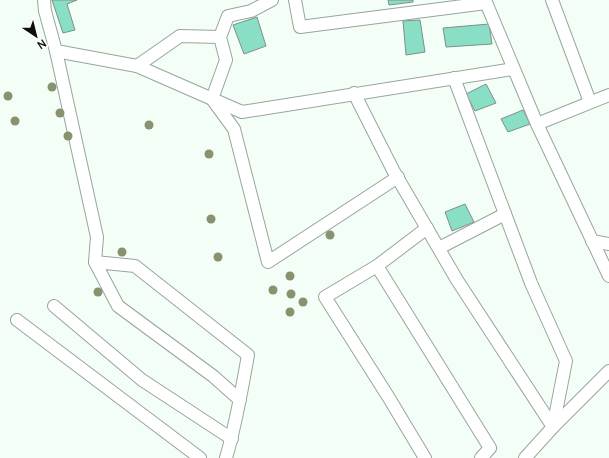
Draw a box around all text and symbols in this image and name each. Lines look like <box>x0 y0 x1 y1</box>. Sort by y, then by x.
north arrow <box>16 16 56 56</box>
text: N <box>34 36 50 53</box>

